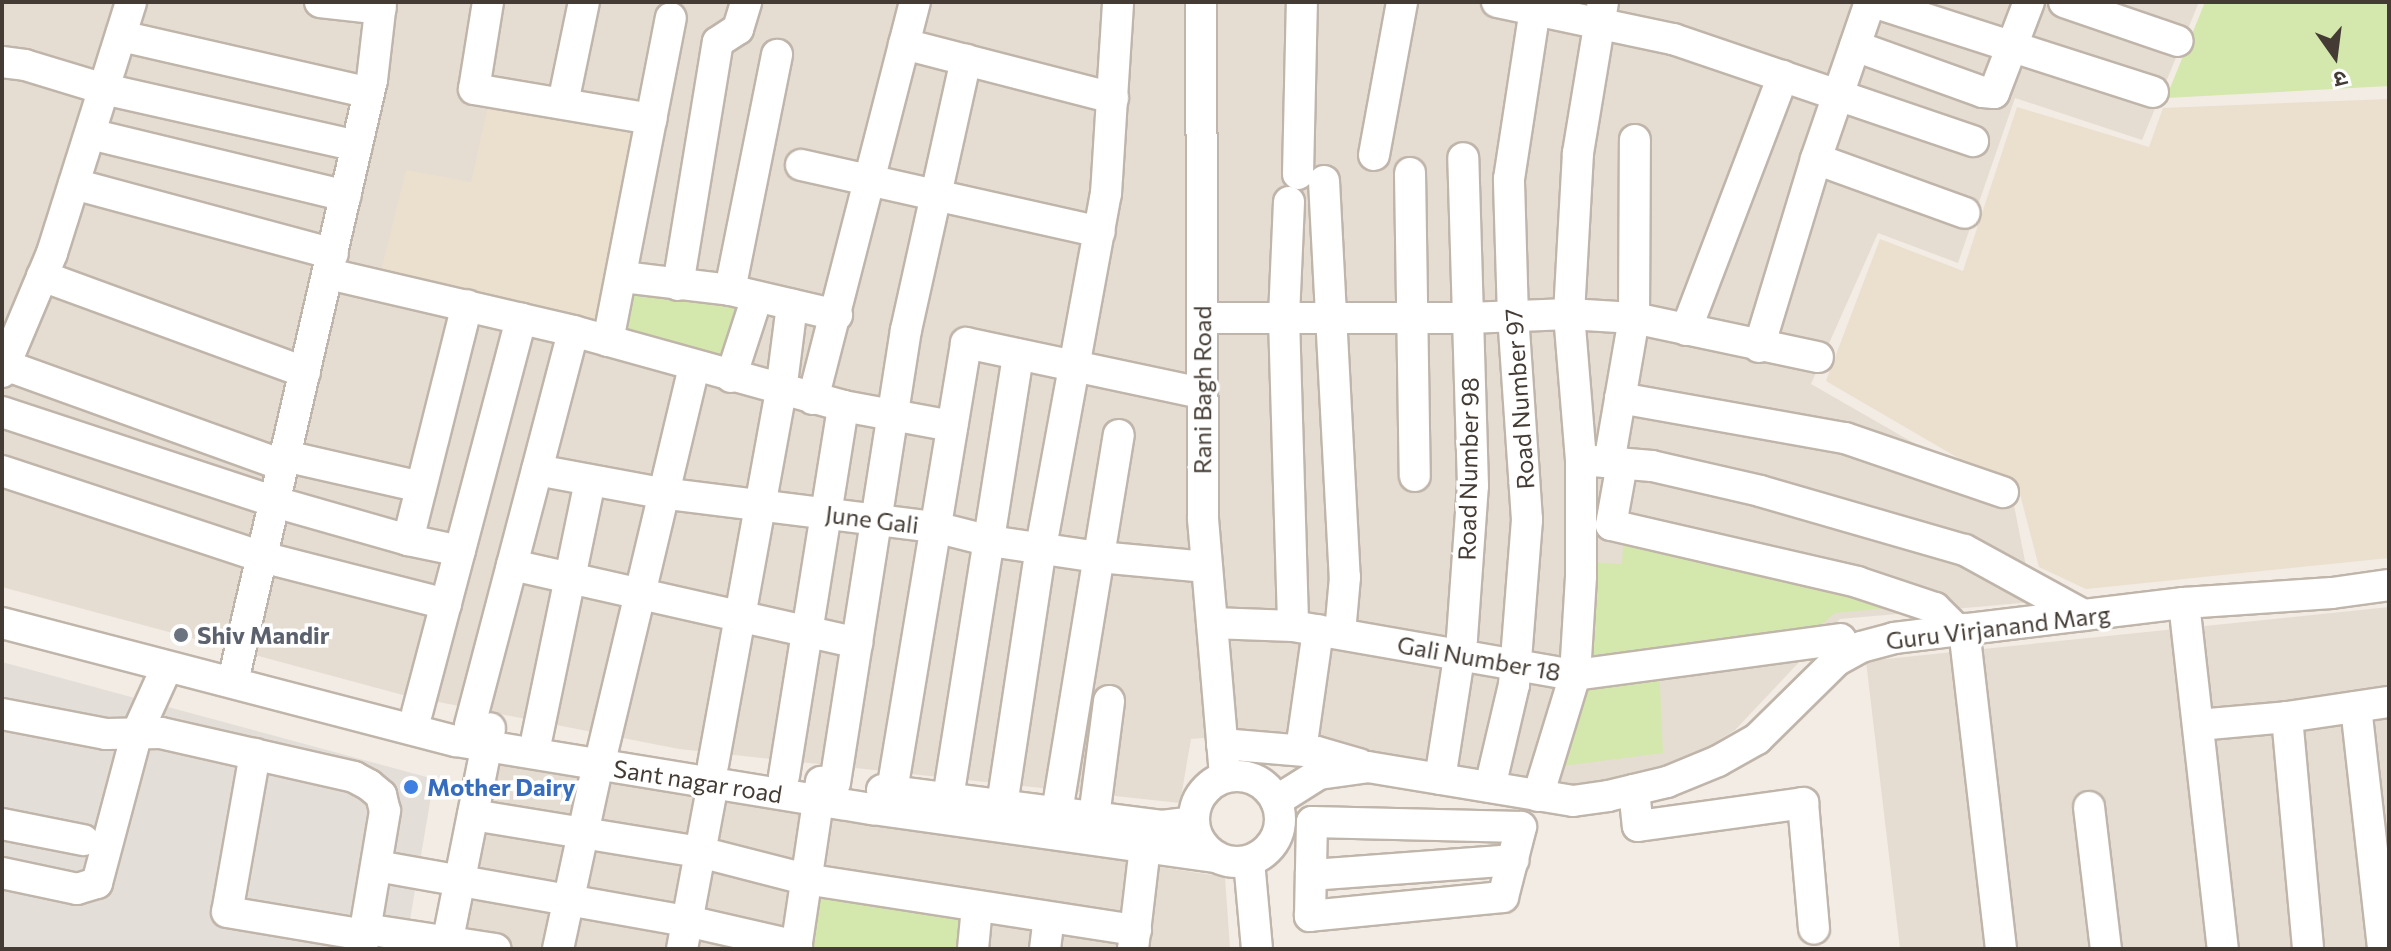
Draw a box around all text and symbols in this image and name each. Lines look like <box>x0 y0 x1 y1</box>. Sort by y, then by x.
north arrow <box>2295 16 2375 96</box>
text: उ <box>2331 65 2350 94</box>
street label: Rani Bagh Road <box>1188 306 1216 474</box>
street label: Road Number 97 <box>1498 308 1540 490</box>
street label: Road Number 98 <box>1452 377 1484 561</box>
street label: June Gali <box>824 499 920 539</box>
street label: Guru Virjanand Marg <box>1884 599 2112 655</box>
place label: Shiv Mandir <box>197 621 330 649</box>
marker: Shiv Mandir <box>172 626 190 644</box>
street label: Gali Number 18 <box>1395 629 1563 687</box>
street label: Sant nagar road <box>611 753 785 809</box>
place label: Mother Dairy <box>427 773 575 801</box>
marker: Mother Dairy <box>402 778 420 796</box>

